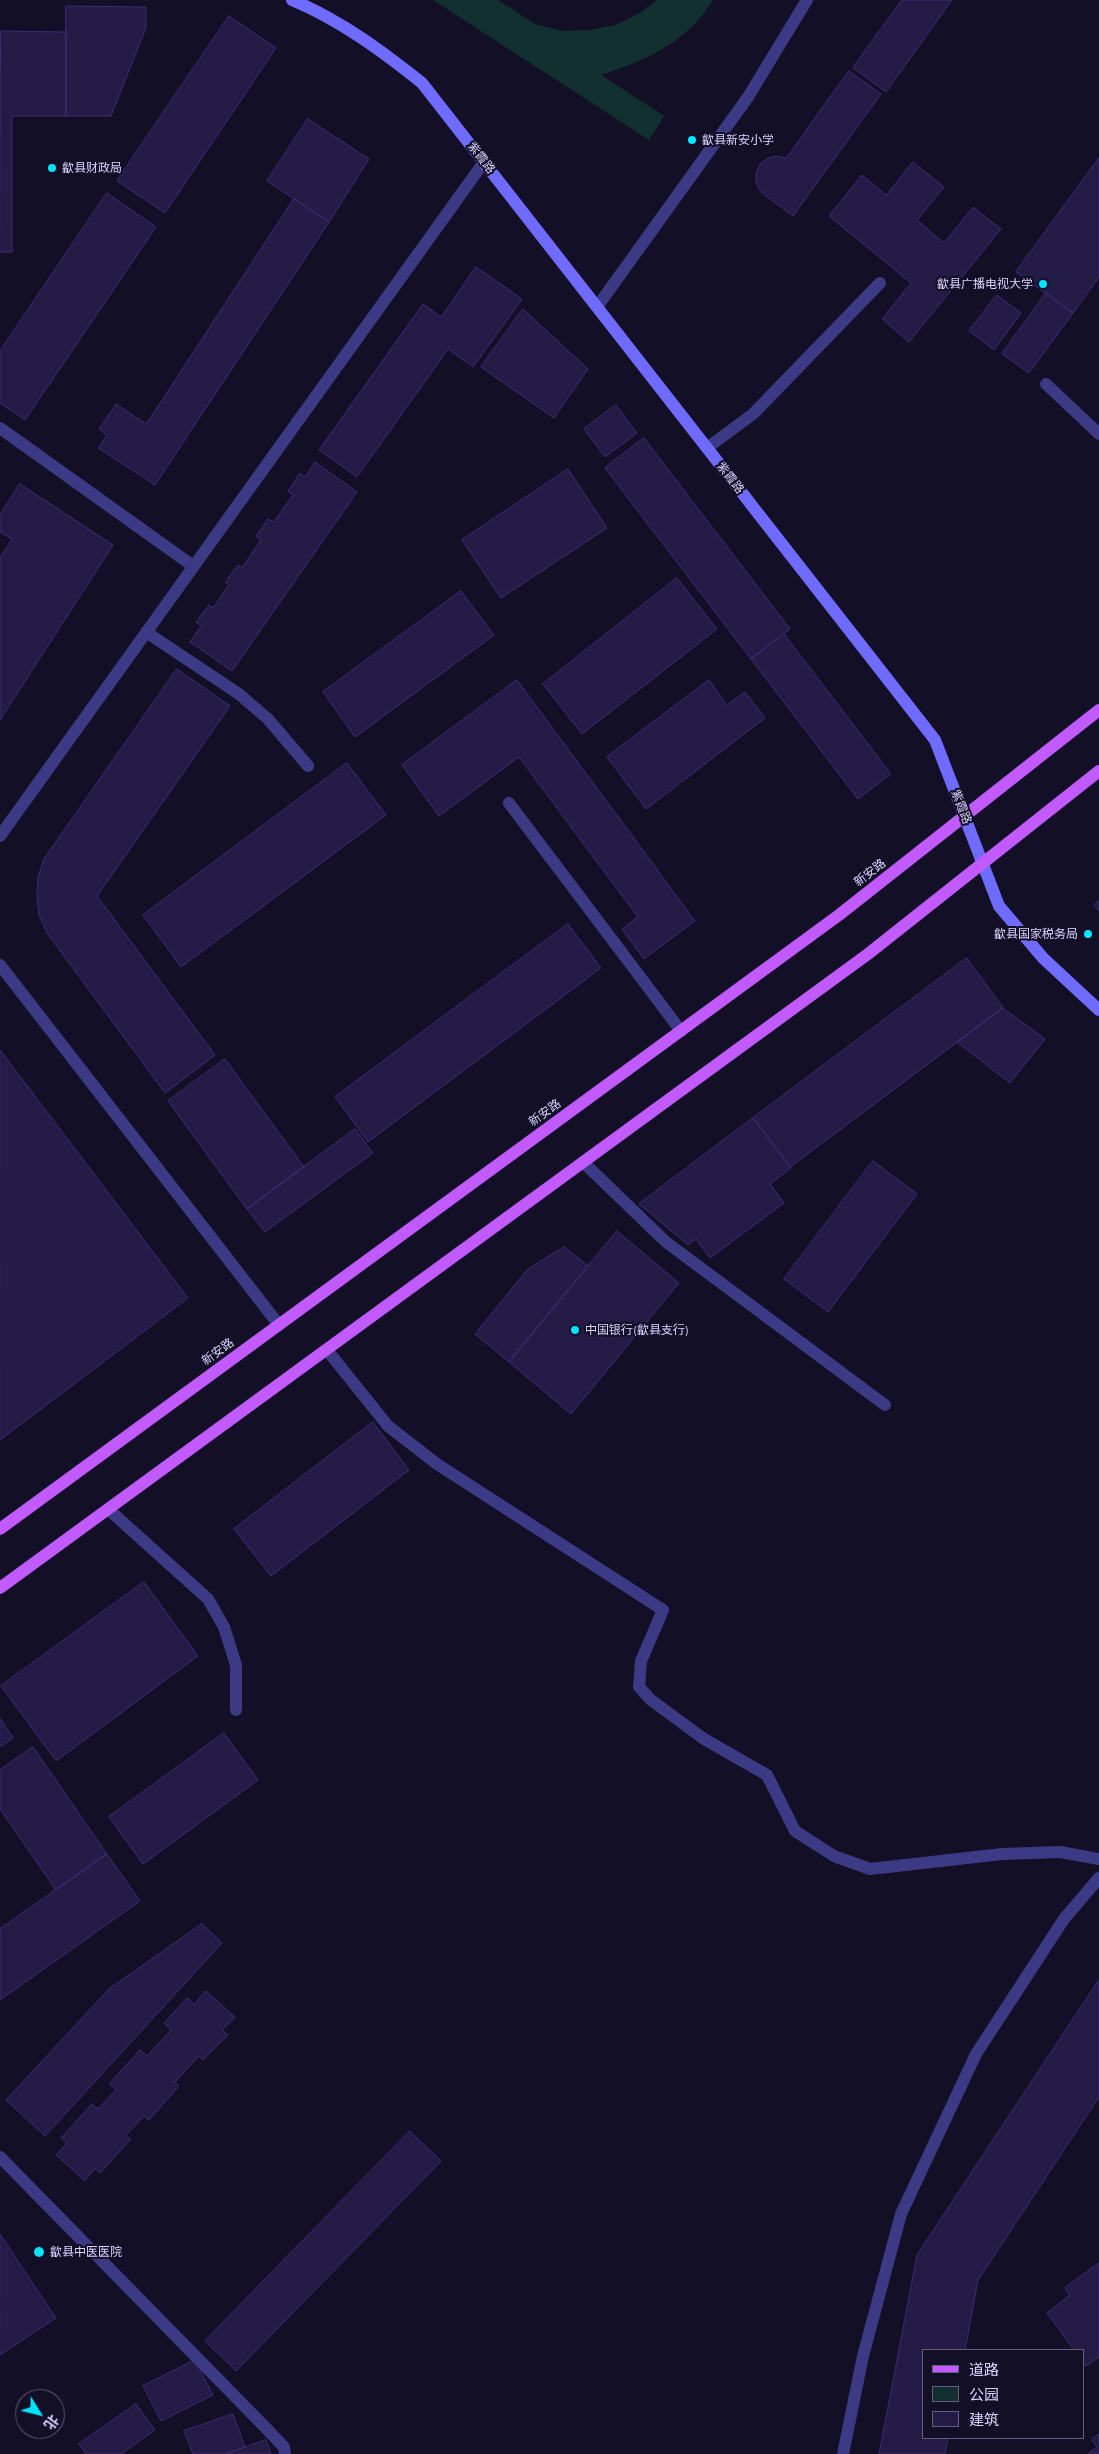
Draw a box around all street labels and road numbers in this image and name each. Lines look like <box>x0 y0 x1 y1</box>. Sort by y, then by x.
street label: 紫霞路 <box>464 139 498 177</box>
street label: 紫霞路 <box>713 459 747 497</box>
street label: 紫霞路 <box>948 788 974 826</box>
street label: 新安路 <box>851 856 889 890</box>
street label: 新安路 <box>526 1097 564 1129</box>
street label: 新安路 <box>199 1336 237 1368</box>

